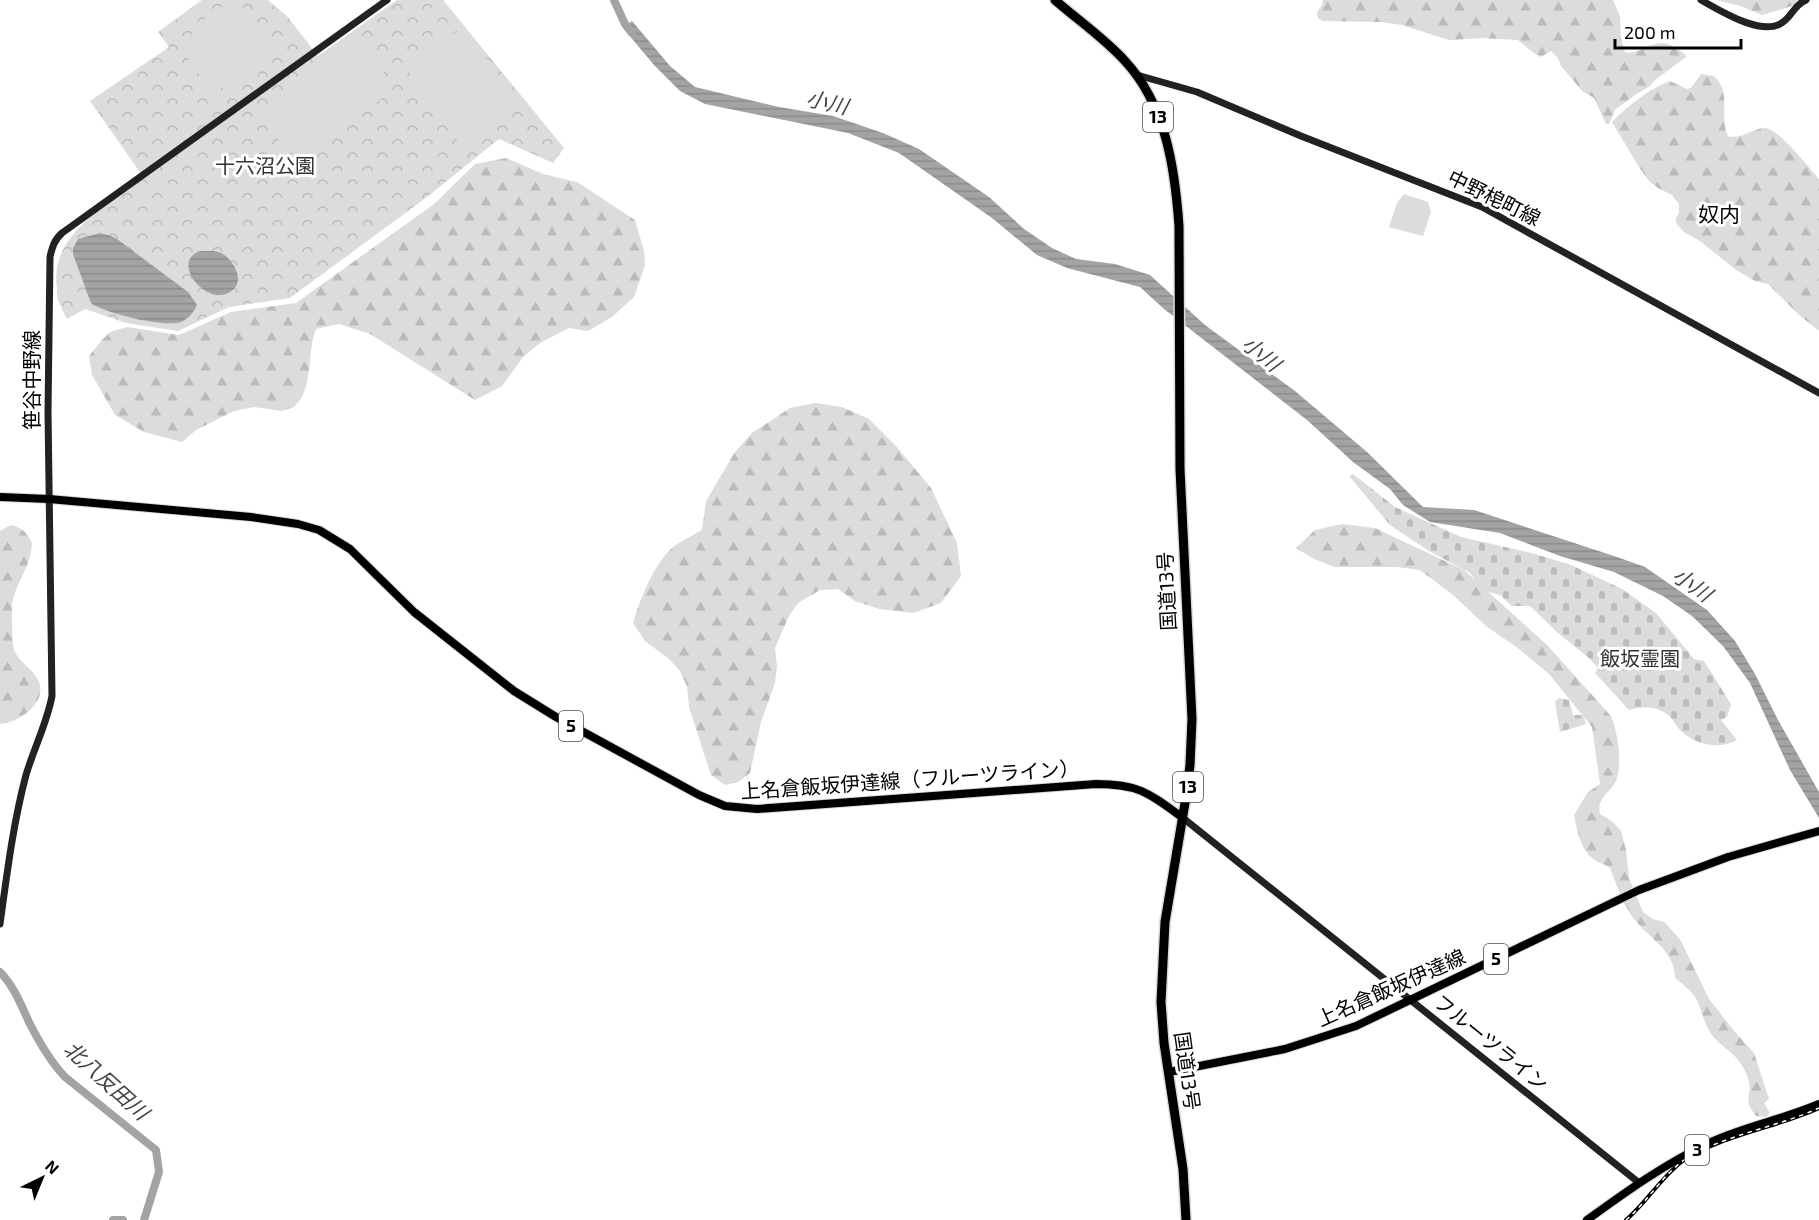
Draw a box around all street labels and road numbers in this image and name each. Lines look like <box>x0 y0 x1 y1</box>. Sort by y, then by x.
road number: 13 <box>1143 102 1173 132</box>
street label: 中野梍町線 <box>1444 164 1545 230</box>
street label: 笹谷中野線 <box>19 330 43 430</box>
street label: 国道13号 <box>1152 551 1180 631</box>
road number: 5 <box>559 711 583 741</box>
street label: 上名倉飯坂伊達線（フルーツライン） <box>740 755 1080 803</box>
road number: 13 <box>1173 772 1203 802</box>
street label: 上名倉飯坂伊達線 <box>1313 944 1469 1031</box>
road number: 5 <box>1484 944 1508 974</box>
street label: フルーツライン <box>1430 989 1553 1095</box>
street label: 国道13号 <box>1171 1030 1205 1112</box>
road number: 3 <box>1685 1135 1709 1165</box>

